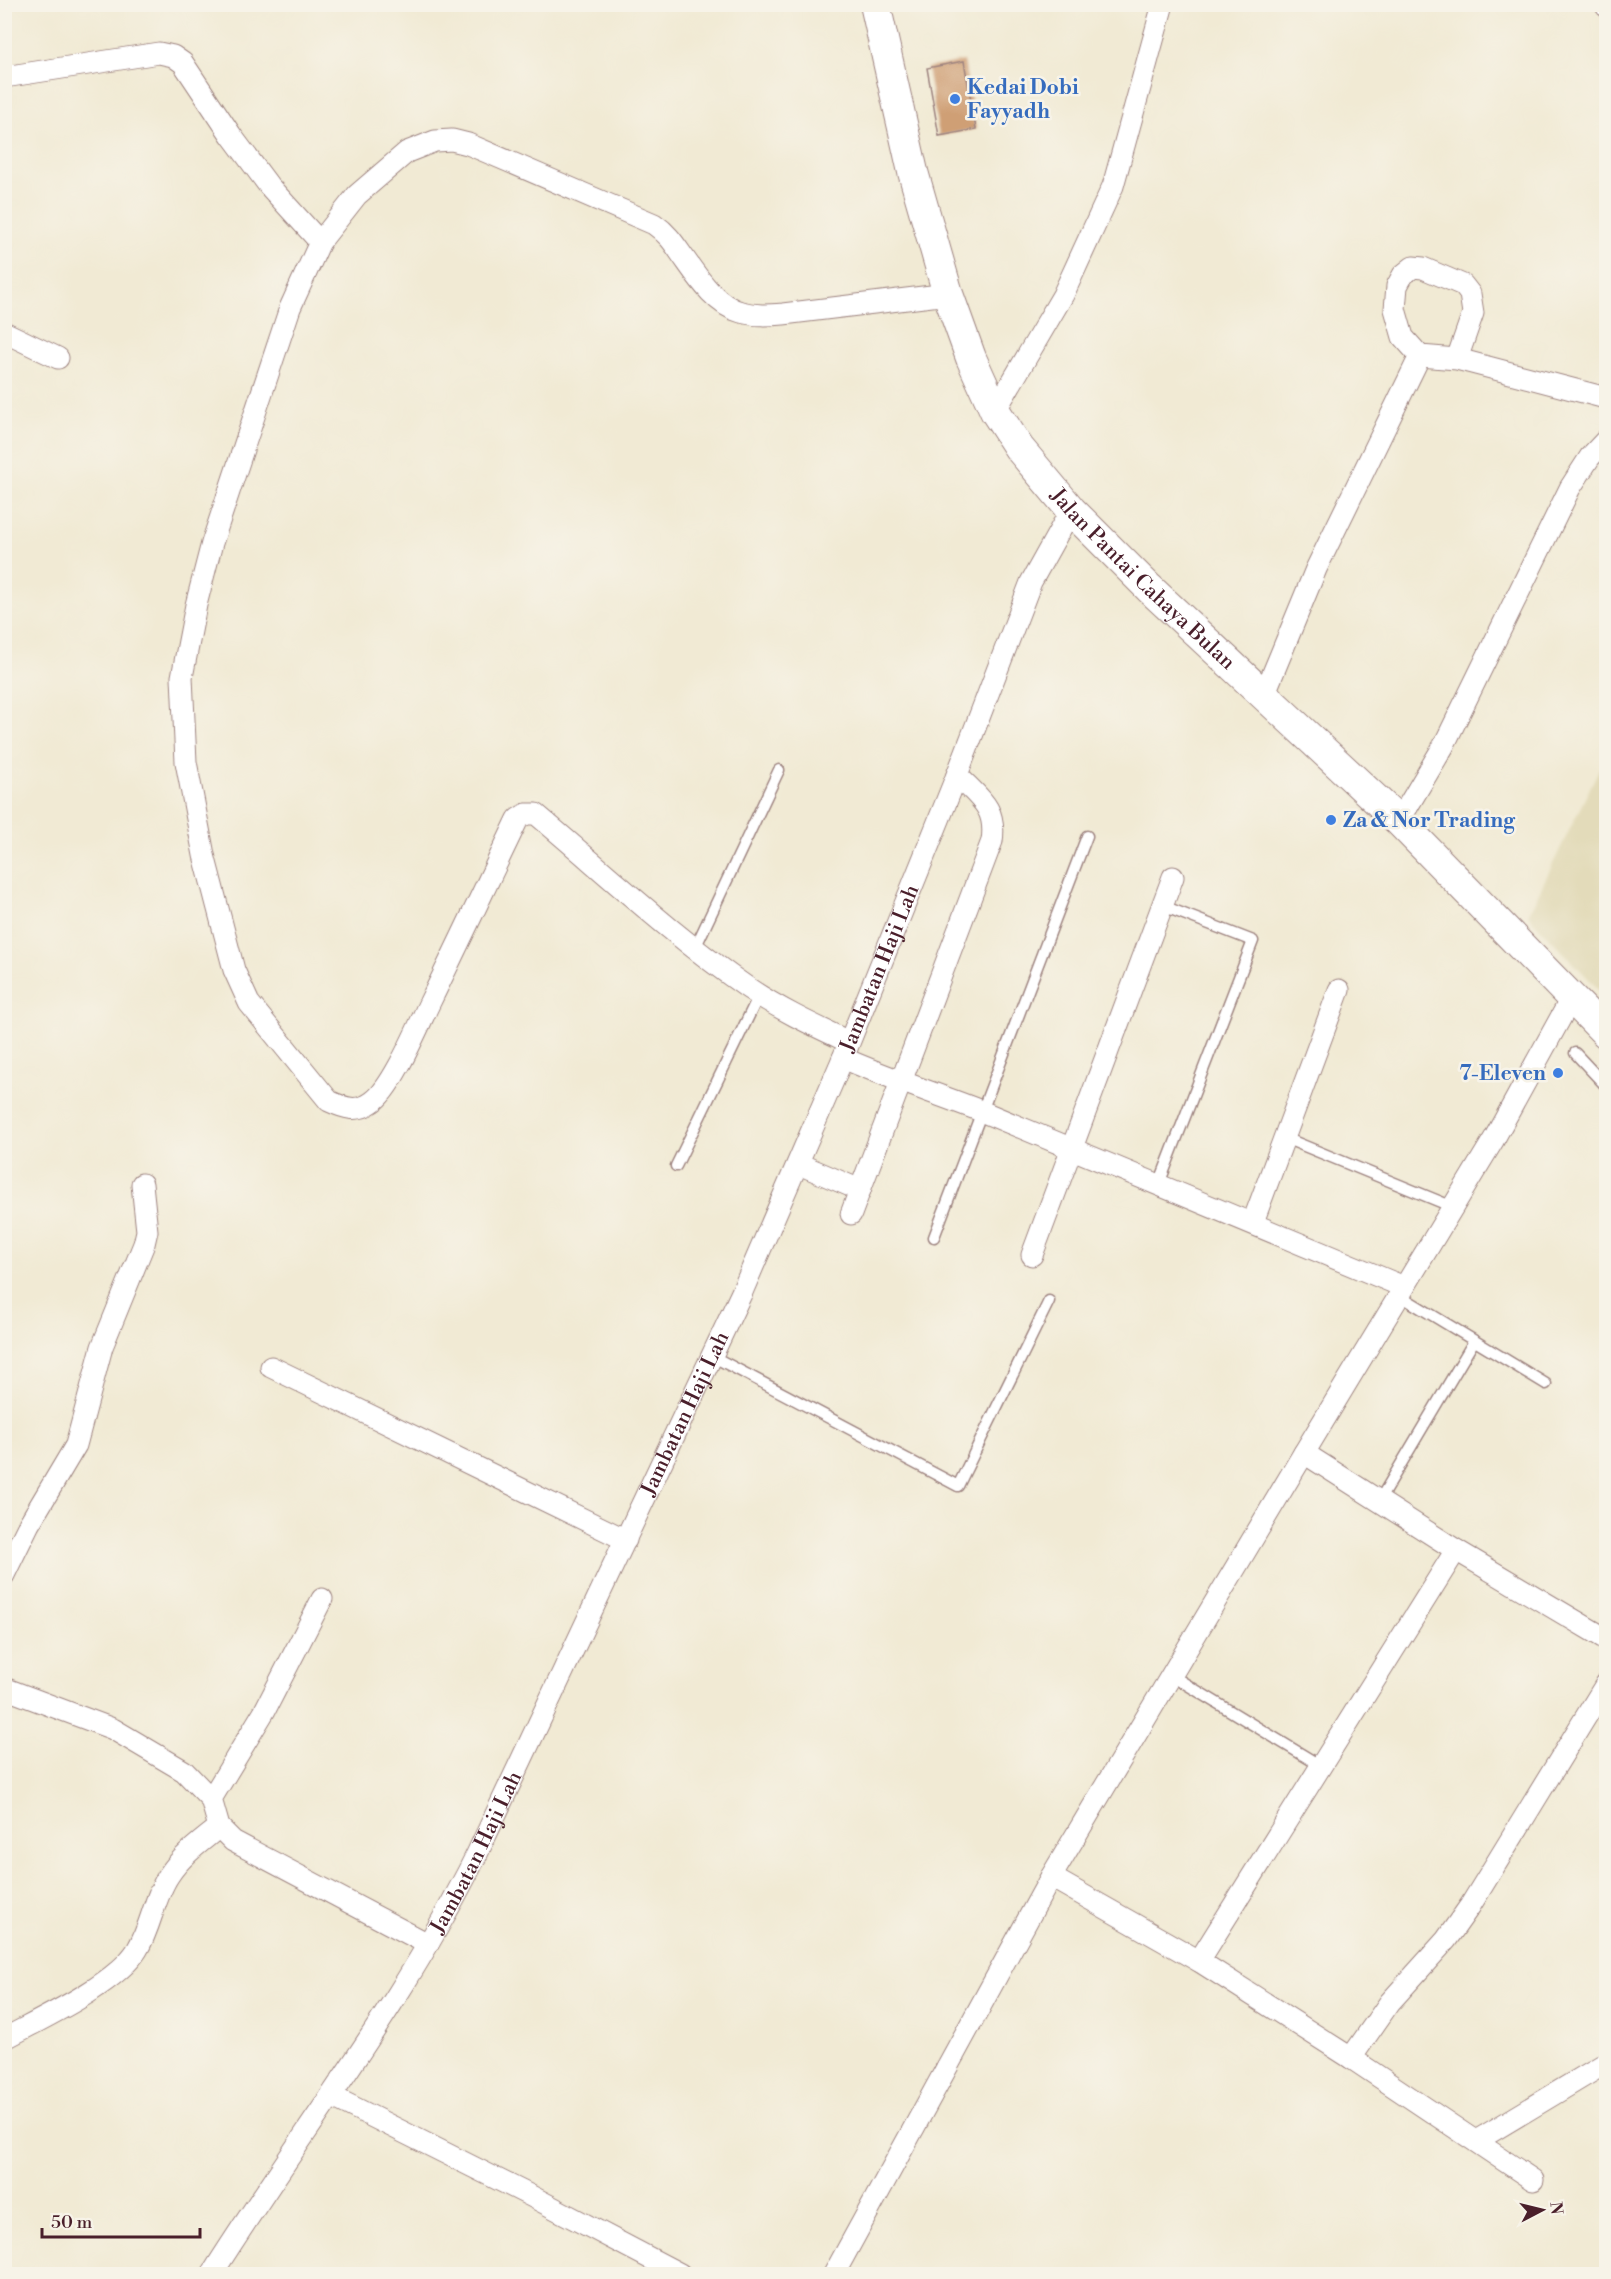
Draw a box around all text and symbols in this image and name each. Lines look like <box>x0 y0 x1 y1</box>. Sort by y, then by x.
place label: Kedai Dobi Fayyadh <box>967 75 1079 125</box>
marker: Kedai Dobi Fayyadh <box>948 92 962 106</box>
street label: Jalan Pantai Cahaya Bulan <box>1044 483 1241 676</box>
place label: Za & Nor Trading <box>1343 808 1516 834</box>
marker: Za & Nor Trading <box>1324 813 1338 827</box>
street label: Jambatan Haji Lah <box>834 881 926 1057</box>
place label: 7-Eleven <box>1459 1061 1546 1087</box>
marker: 7-Eleven <box>1551 1066 1565 1080</box>
street label: Jambatan Haji Lah <box>635 1327 736 1501</box>
street label: Jambatan Haji Lah <box>424 1767 528 1940</box>
north arrow <box>1512 2180 1572 2240</box>
scale bar <box>42 2201 200 2239</box>
text: N <box>1545 2201 1567 2216</box>
text: 50 m <box>51 2211 93 2234</box>

